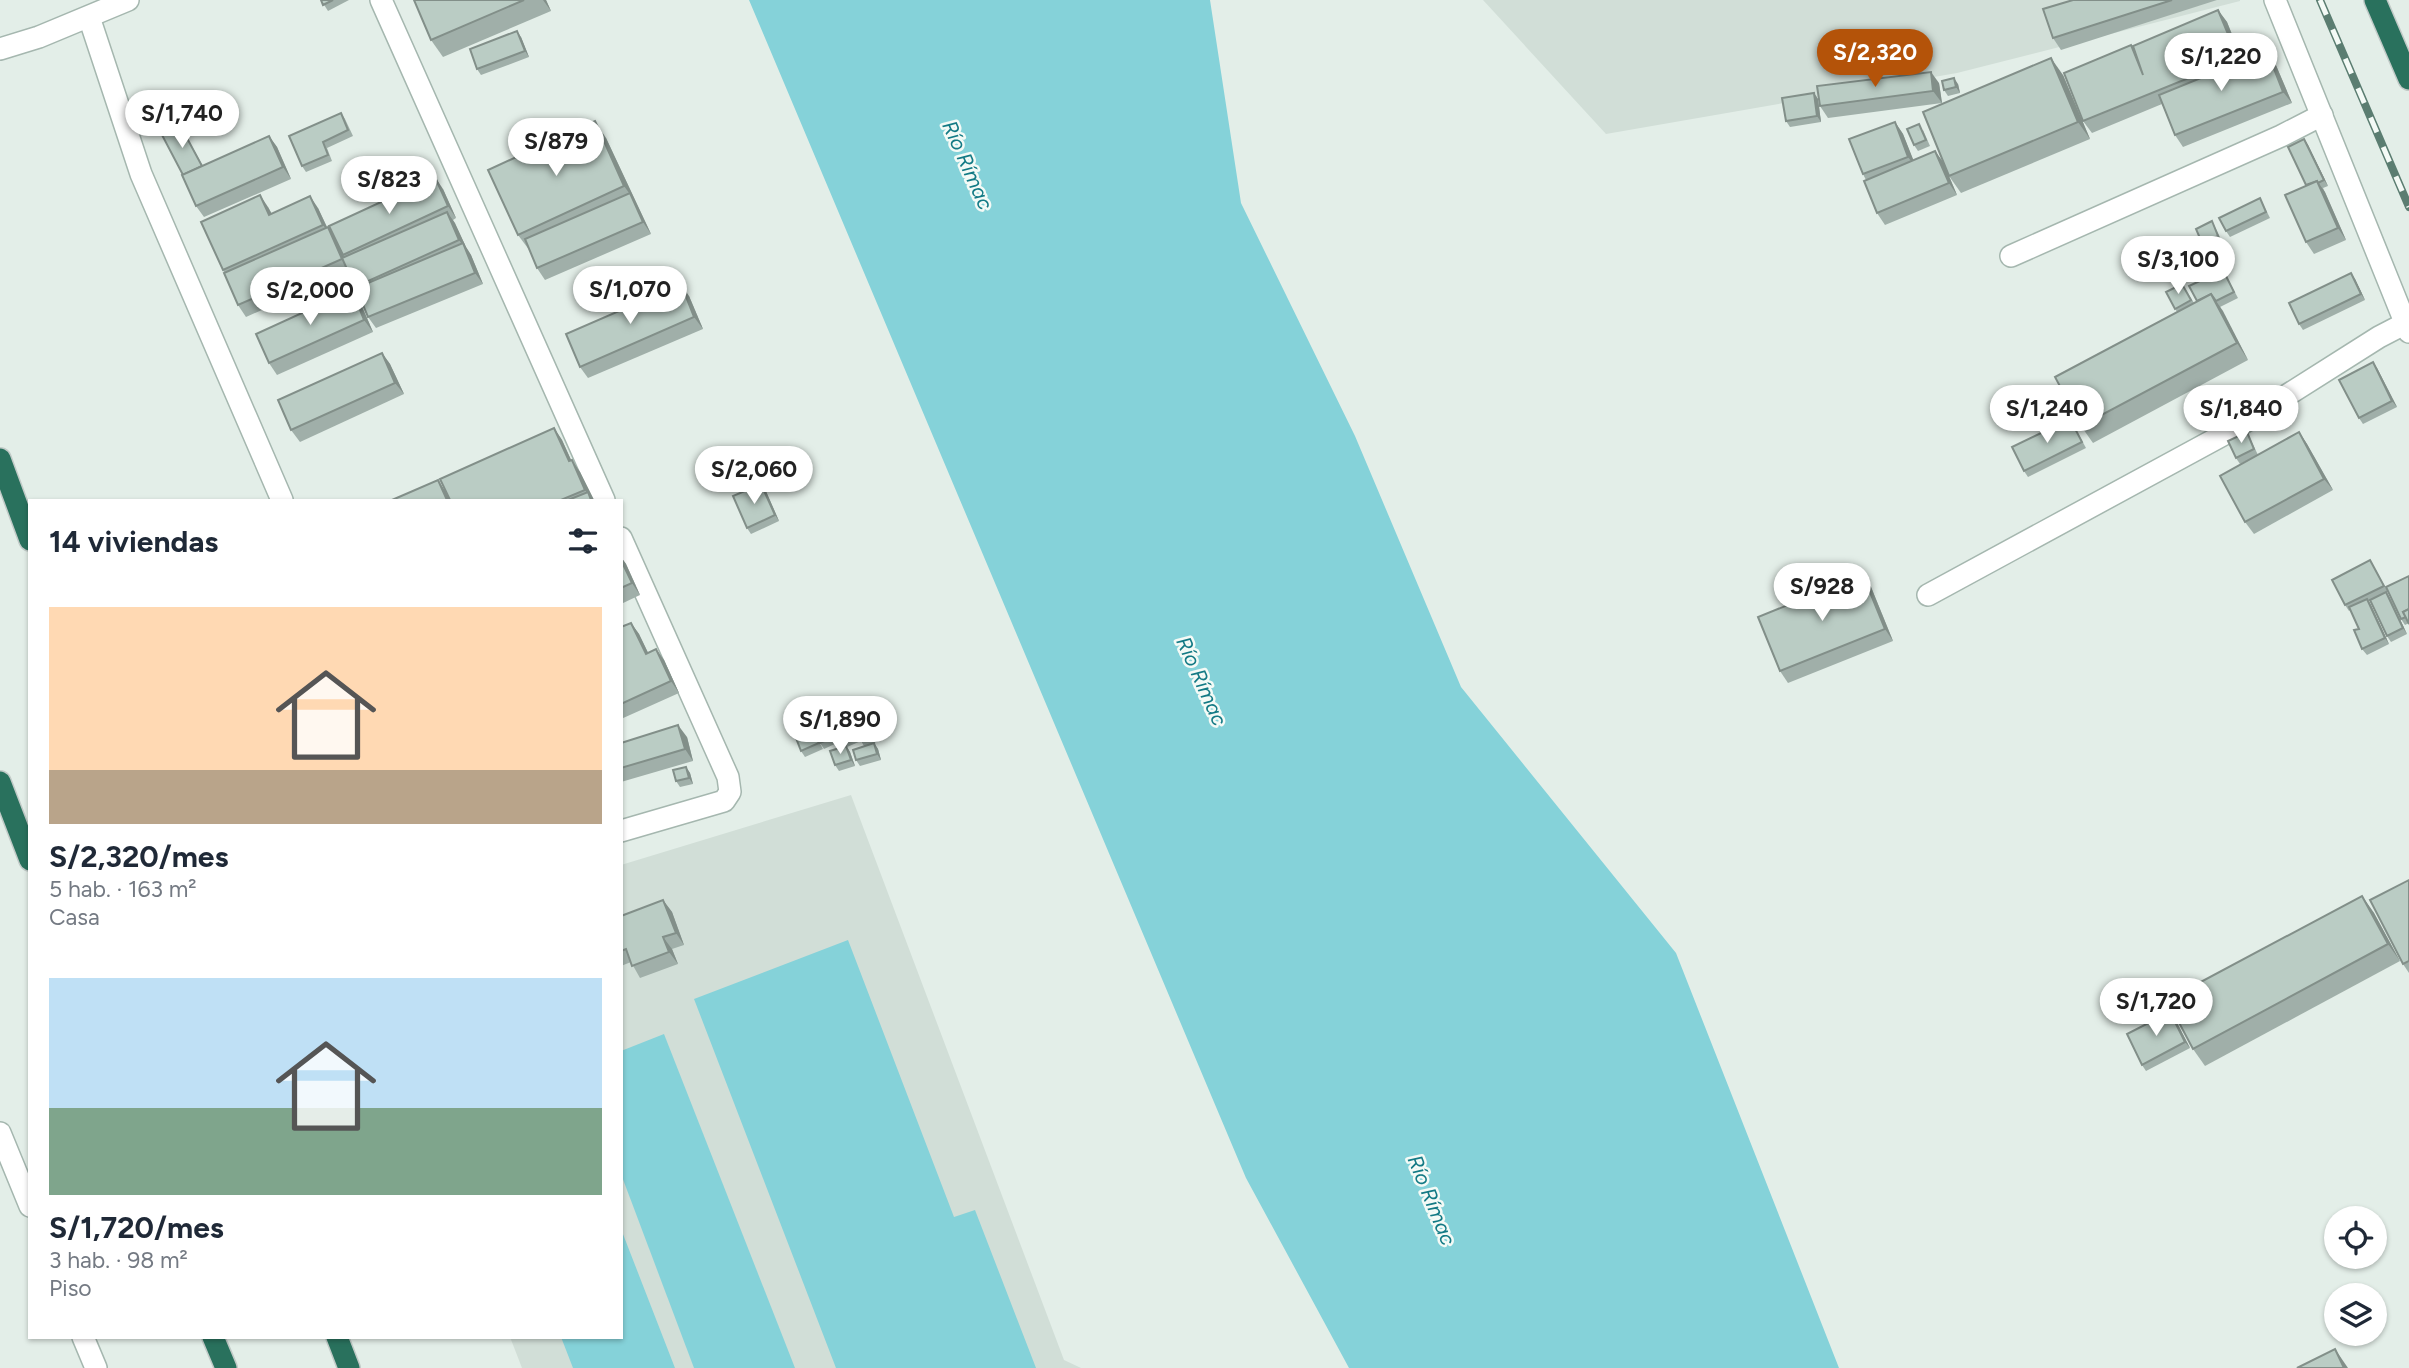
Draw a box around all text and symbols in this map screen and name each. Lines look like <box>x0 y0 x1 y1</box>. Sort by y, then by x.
pin: S/2,320 <box>1810 29 1940 89</box>
pin: S/1,220 <box>2156 34 2286 93</box>
text: S/2,320 <box>1833 38 1917 66</box>
text: S/1,220 <box>2180 42 2262 70</box>
pin: S/1,740 <box>117 90 247 150</box>
text: S/1,740 <box>141 99 223 127</box>
water label: Río Rímac <box>937 117 999 214</box>
pin: S/879 <box>507 118 605 178</box>
text: S/879 <box>524 127 588 155</box>
pin: S/823 <box>340 156 438 216</box>
text: S/823 <box>357 165 421 193</box>
pin: S/3,100 <box>2113 236 2243 296</box>
text: S/3,100 <box>2137 245 2219 273</box>
pin: S/1,070 <box>565 266 695 326</box>
pin: S/2,000 <box>245 268 375 327</box>
text: S/1,070 <box>589 275 671 303</box>
text: S/2,000 <box>266 276 354 304</box>
pin: S/1,240 <box>1982 386 2112 445</box>
pin: S/1,840 <box>2176 386 2306 445</box>
text: S/1,240 <box>2006 394 2088 422</box>
text: S/1,840 <box>2199 394 2283 422</box>
pin: S/2,060 <box>689 447 819 506</box>
text: S/2,060 <box>711 455 797 483</box>
icon: filters <box>564 522 602 560</box>
text: 14 viviendas <box>49 523 218 560</box>
pin: S/928 <box>1773 564 1871 623</box>
text: S/928 <box>1790 572 1854 600</box>
water label: Río Rímac <box>1171 633 1233 730</box>
icon: home <box>263 652 389 778</box>
pin: S/1,890 <box>775 696 905 756</box>
text: S/1,890 <box>799 705 881 733</box>
text: S/2,320/mes <box>49 838 228 875</box>
text: 5 hab. · 163 m² <box>49 875 197 903</box>
text: Casa <box>49 903 100 931</box>
pin: S/1,720 <box>2091 978 2221 1038</box>
text: S/1,720 <box>2116 987 2196 1015</box>
icon: home <box>263 1023 389 1149</box>
water label: Río Rímac <box>1403 1151 1462 1249</box>
map controls <box>2324 1206 2387 1346</box>
button: locate <box>2324 1206 2387 1269</box>
text: S/1,720/mes <box>49 1209 224 1246</box>
text: 3 hab. · 98 m² <box>49 1246 188 1274</box>
text: Piso <box>49 1274 92 1302</box>
button: layers <box>2324 1283 2387 1346</box>

